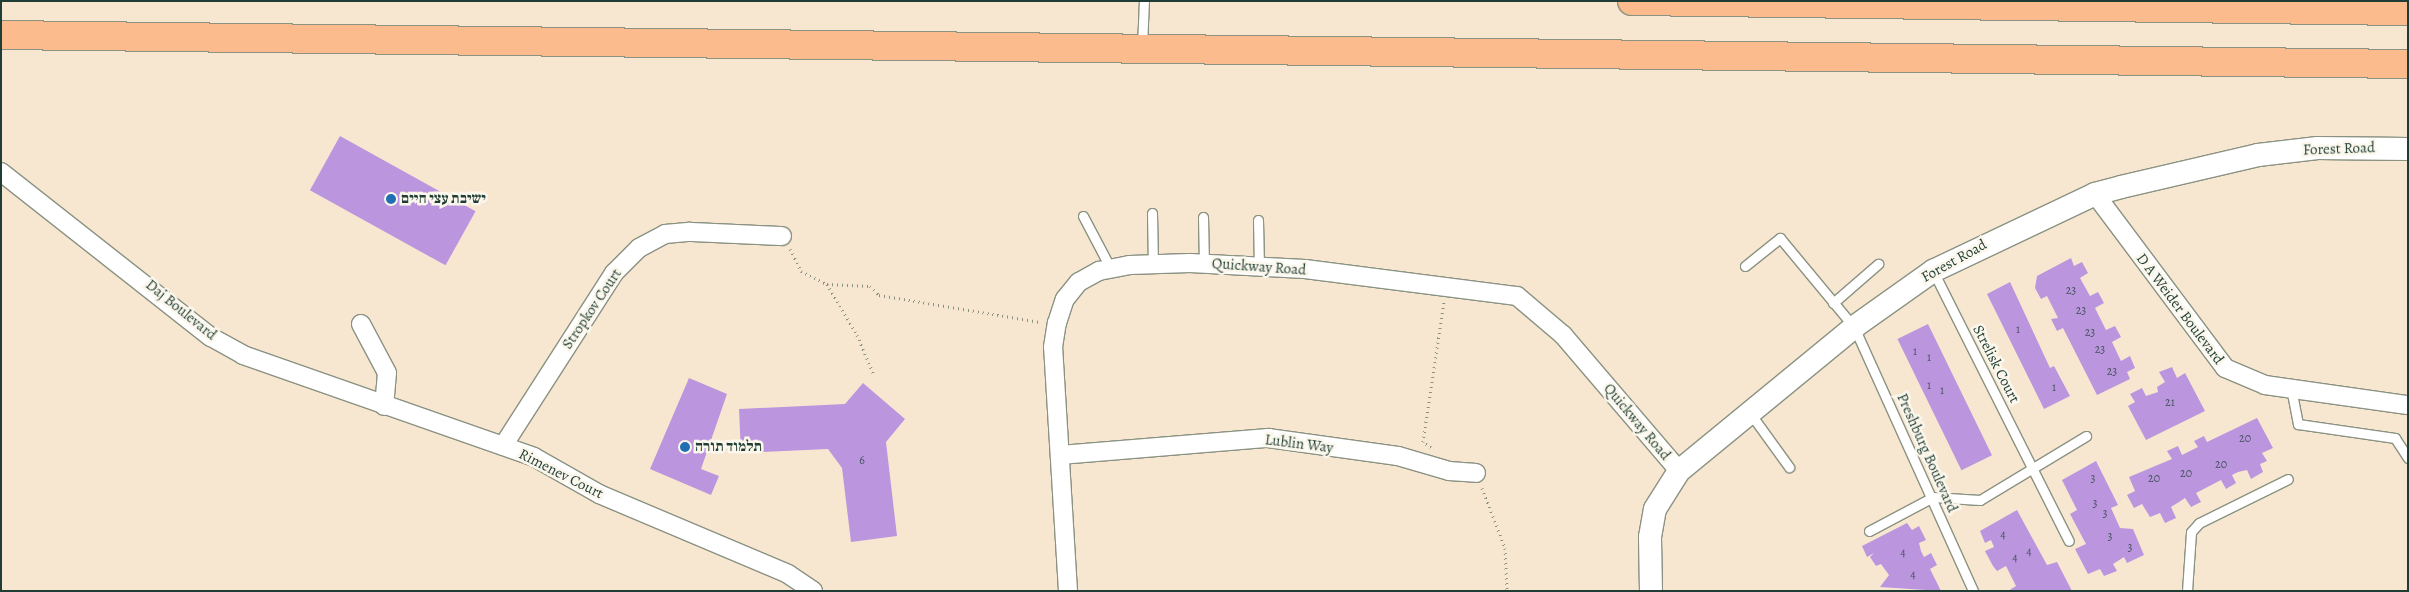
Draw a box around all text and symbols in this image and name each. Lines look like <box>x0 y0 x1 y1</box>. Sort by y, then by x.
street label: Forest Road <box>2303 139 2375 159</box>
place label: ישיבת עצי חיים <box>401 190 486 208</box>
marker: ישיבת עצי חיים <box>385 193 397 205</box>
street label: Forest Road <box>1918 236 1990 286</box>
street label: D A Weider Boulevard <box>2132 250 2228 368</box>
street label: Quickway Road <box>1211 255 1307 279</box>
street label: Stropkov Court <box>558 265 626 353</box>
street label: Daj Boulevard <box>142 276 220 344</box>
house number: 23 <box>2066 284 2076 298</box>
house number: 23 <box>2076 304 2086 318</box>
street label: Strelisk Court <box>1969 322 2023 406</box>
house number: 1 <box>2016 323 2020 337</box>
house number: 23 <box>2085 326 2095 340</box>
house number: 23 <box>2095 343 2105 357</box>
house number: 1 <box>1913 345 1917 359</box>
house number: 1 <box>1927 351 1931 365</box>
house number: 23 <box>2107 365 2117 379</box>
house number: 1 <box>1927 379 1931 393</box>
street label: Quickway Road <box>1600 380 1674 464</box>
house number: 1 <box>2052 381 2056 395</box>
house number: 1 <box>1940 384 1944 398</box>
street label: Preshburg Boulevard <box>1893 391 1961 515</box>
house number: 21 <box>2165 396 2175 410</box>
street label: Lublin Way <box>1264 431 1334 457</box>
house number: 20 <box>2239 432 2251 446</box>
place label: תלמוד תורה <box>695 438 762 456</box>
marker: תלמוד תורה <box>679 441 691 453</box>
street label: Rimenev Court <box>516 445 606 503</box>
house number: 6 <box>859 454 865 468</box>
house number: 20 <box>2215 458 2227 472</box>
house number: 20 <box>2180 467 2192 481</box>
house number: 3 <box>2091 472 2095 486</box>
house number: 20 <box>2148 472 2160 486</box>
house number: 3 <box>2093 497 2097 511</box>
house number: 3 <box>2103 507 2107 521</box>
house number: 4 <box>2000 528 2006 542</box>
house number: 3 <box>2108 530 2112 544</box>
house number: 3 <box>2128 541 2132 555</box>
house number: 4 <box>2026 545 2032 559</box>
house number: 4 <box>1900 546 1906 560</box>
house number: 4 <box>2012 551 2018 565</box>
house number: 4 <box>1910 568 1916 582</box>

